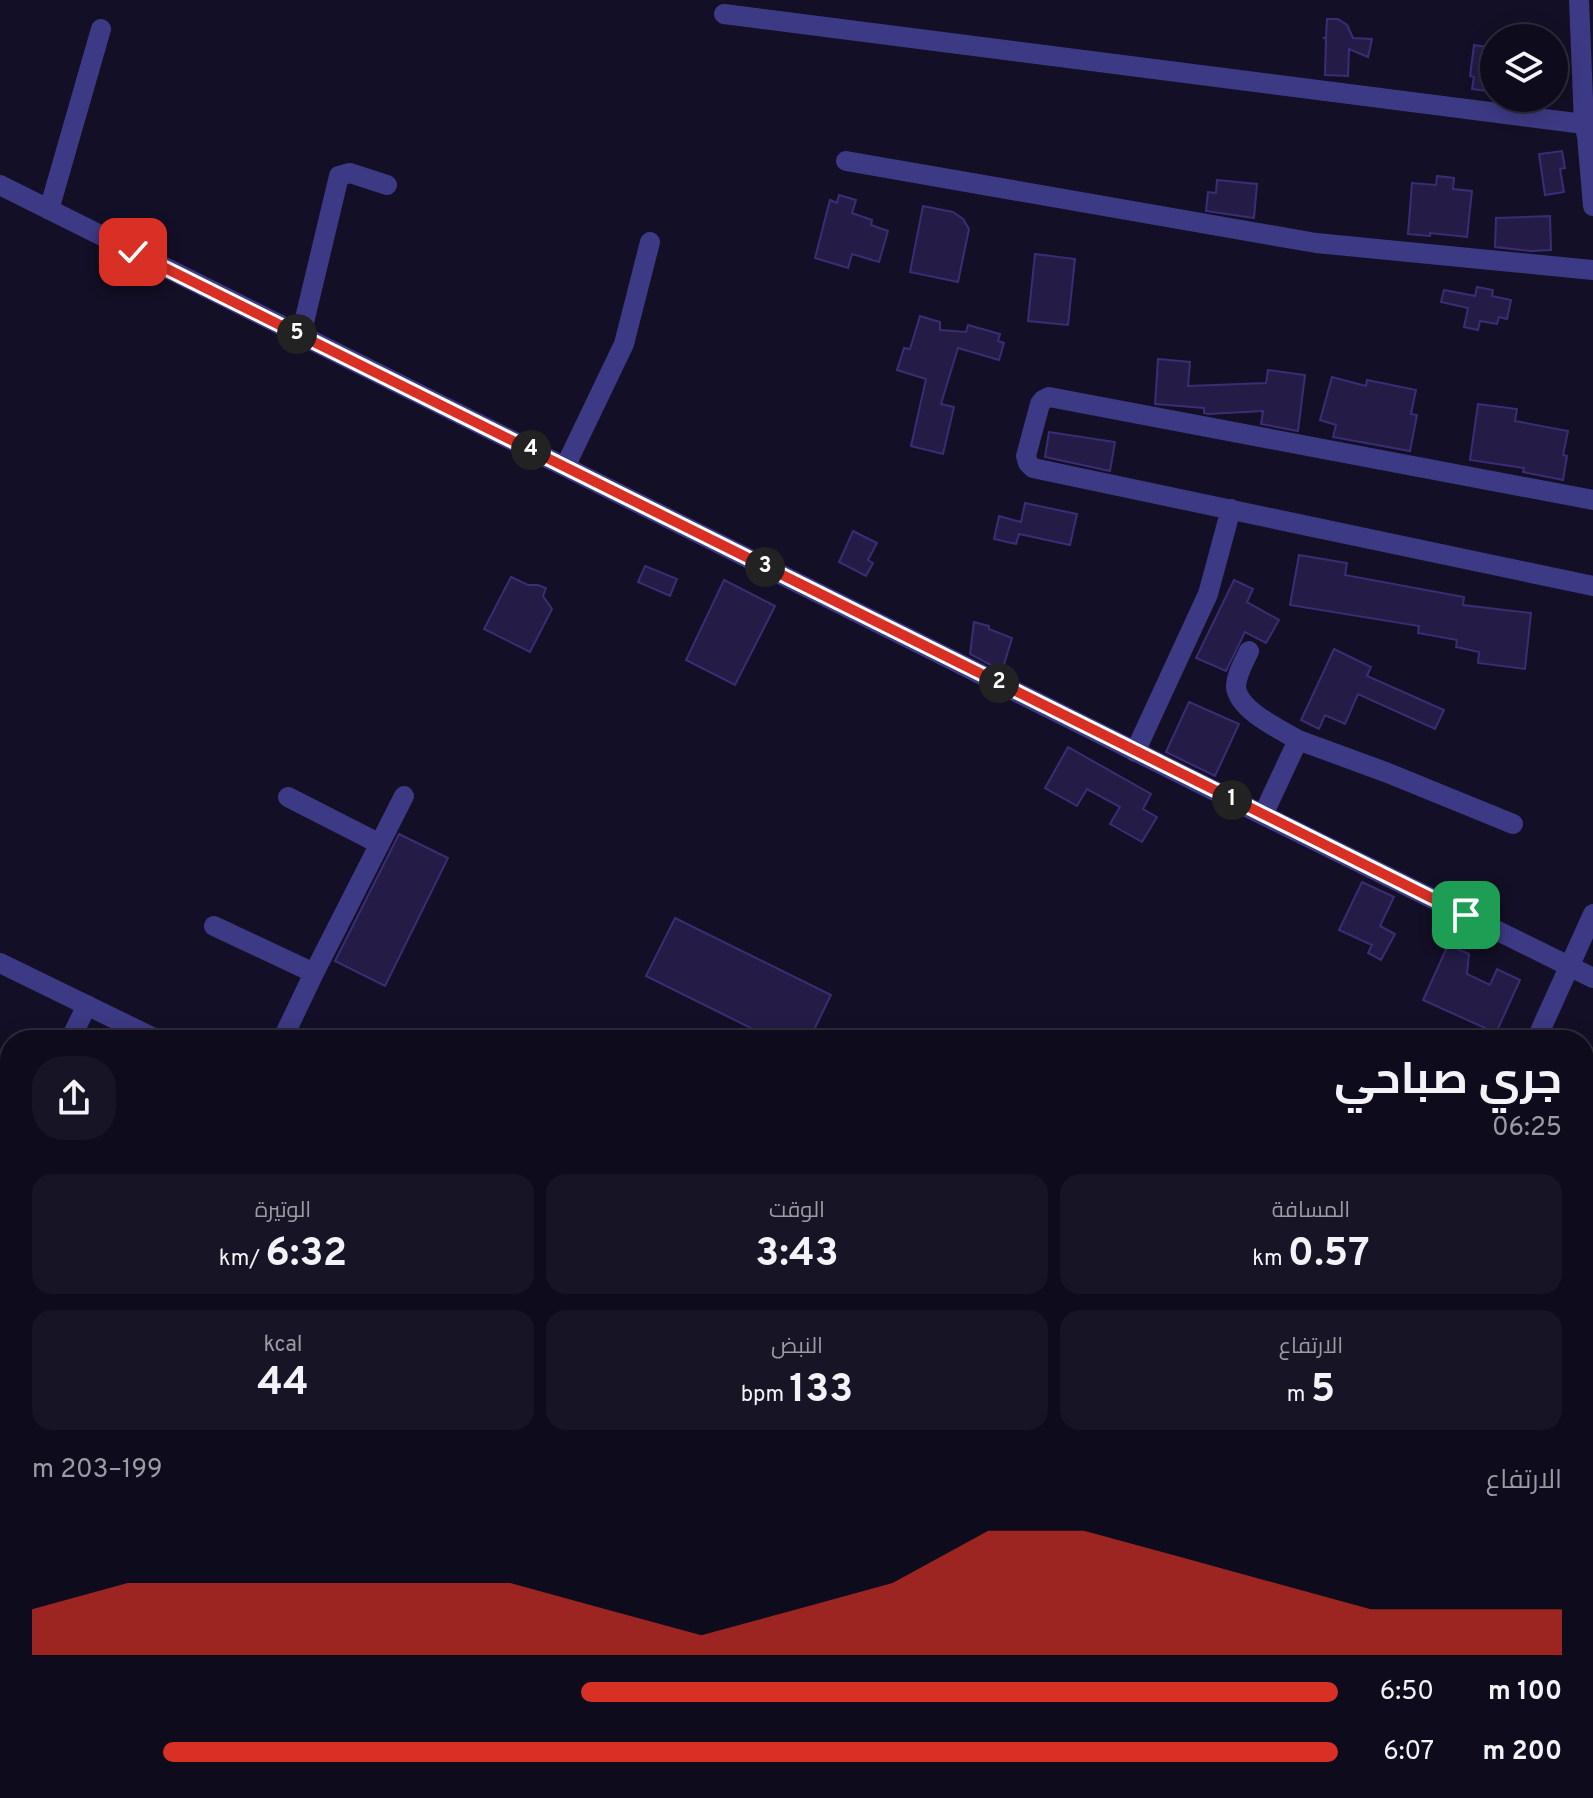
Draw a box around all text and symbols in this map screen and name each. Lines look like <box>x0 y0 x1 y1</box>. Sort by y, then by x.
map controls <box>1480 24 1568 112</box>
button: layers <box>1480 24 1568 112</box>
pin <box>99 218 167 286</box>
icon: check <box>111 230 155 274</box>
pin: 5 <box>277 314 317 354</box>
text: 5 <box>290 320 304 347</box>
pin: 4 <box>511 430 551 470</box>
text: 4 <box>524 436 538 463</box>
pin: 3 <box>745 547 785 587</box>
text: 3 <box>758 553 772 580</box>
pin: 2 <box>979 663 1019 703</box>
text: 2 <box>992 669 1006 696</box>
pin: 1 <box>1212 780 1252 820</box>
text: 1 <box>1228 786 1236 813</box>
pin <box>1432 881 1500 949</box>
icon: arrive <box>1444 893 1488 937</box>
text: جري صباحي <box>1334 1054 1562 1110</box>
button: share <box>32 1056 116 1140</box>
text: 06:25 <box>1492 1112 1562 1145</box>
text: الوتيرة <box>255 1198 311 1225</box>
text: الوقت <box>769 1198 825 1225</box>
text: المسافة <box>1272 1198 1350 1225</box>
text: 6:32 <box>265 1230 347 1280</box>
text: 3:43 <box>755 1230 839 1280</box>
text: 0.57 <box>1288 1230 1370 1280</box>
text: /km <box>219 1246 265 1273</box>
text: km <box>1252 1246 1288 1273</box>
text: kcal <box>263 1332 303 1359</box>
text: النبض <box>771 1334 823 1361</box>
text: الارتفاع <box>1279 1334 1343 1361</box>
text: 44 <box>257 1359 309 1409</box>
text: 133 <box>789 1366 853 1416</box>
text: 5 <box>1311 1366 1335 1416</box>
text: bpm <box>741 1382 789 1409</box>
text: m <box>1287 1382 1311 1409</box>
text: 199–203 m <box>32 1454 162 1487</box>
text: الارتفاع <box>1486 1465 1562 1498</box>
text: 6:50 <box>1380 1676 1434 1709</box>
text: 100 m <box>1488 1676 1562 1709</box>
text: 6:07 <box>1383 1736 1434 1769</box>
text: 200 m <box>1483 1736 1562 1769</box>

